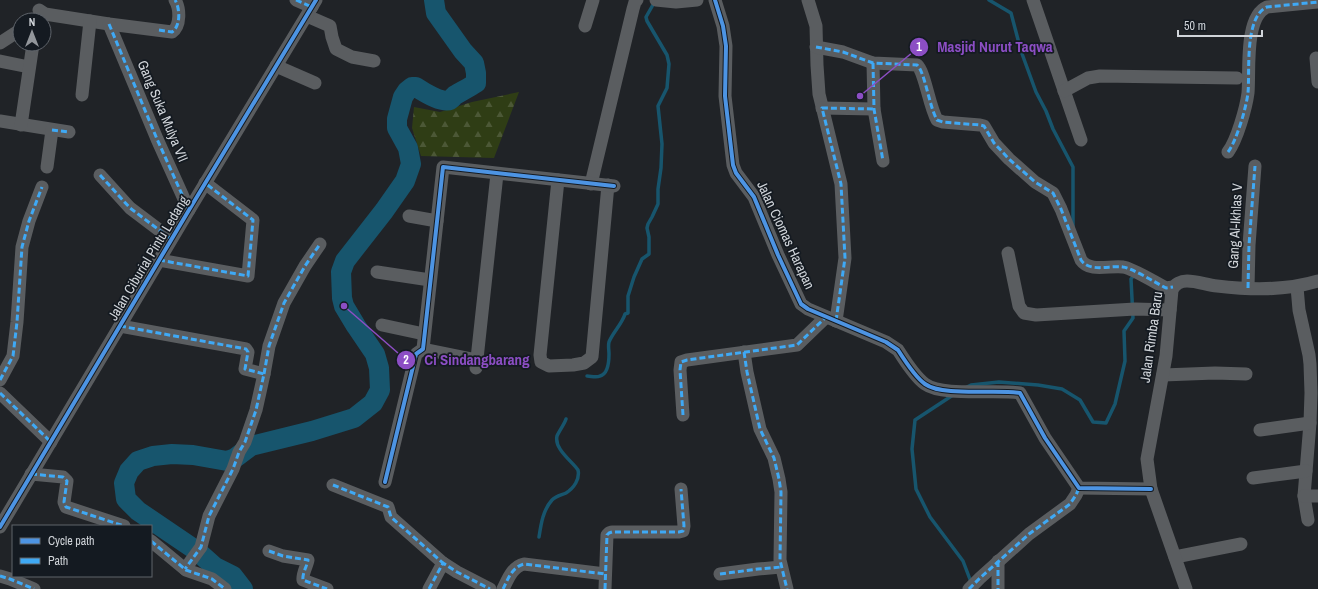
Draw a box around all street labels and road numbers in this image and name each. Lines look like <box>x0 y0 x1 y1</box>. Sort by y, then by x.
street label: Gang Suka Mulya VII <box>134 58 192 164</box>
street label: Jalan Ciomas Harapan <box>753 178 819 292</box>
street label: Gang Al-Ikhlas V <box>1224 182 1246 269</box>
street label: Jalan Ciburial Pintu Ledang <box>104 192 193 324</box>
street label: Jalan Rimba Baru <box>1136 290 1166 384</box>

